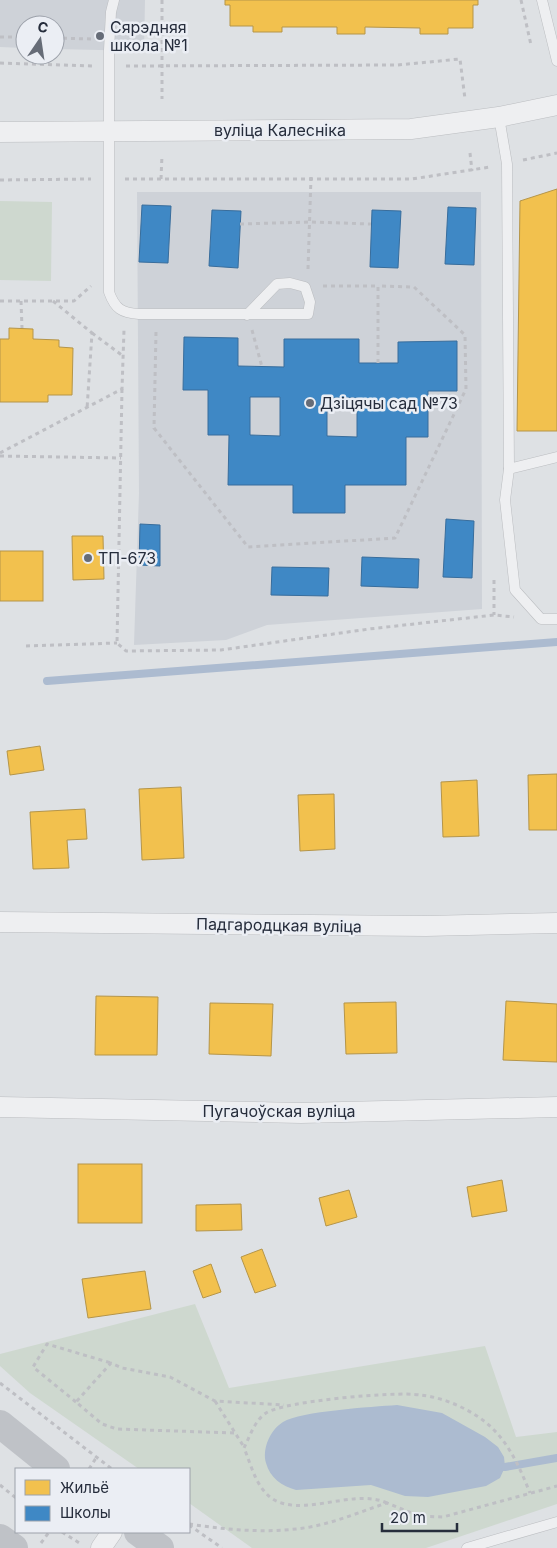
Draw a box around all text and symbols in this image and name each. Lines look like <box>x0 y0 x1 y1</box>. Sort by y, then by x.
north arrow <box>15 15 65 65</box>
text: С <box>36 17 50 36</box>
place label: Сярэдняя школа №1 <box>110 17 188 55</box>
marker: Сярэдняя школа №1 <box>94 30 106 42</box>
street label: вуліца Калесніка <box>214 120 346 140</box>
place label: Дзіцячы сад №73 <box>320 393 458 413</box>
marker: Дзіцячы сад №73 <box>304 397 316 409</box>
place label: ТП-673 <box>98 548 156 568</box>
marker: ТП-673 <box>82 552 94 564</box>
street label: Падгародцкая вуліца <box>196 914 362 936</box>
street label: Пугачоўская вуліца <box>202 1101 356 1121</box>
legend <box>15 1468 190 1533</box>
text: Жильё <box>60 1478 109 1497</box>
scale bar <box>382 1500 457 1532</box>
text: Школы <box>60 1503 111 1522</box>
text: 20 m <box>390 1508 426 1527</box>

